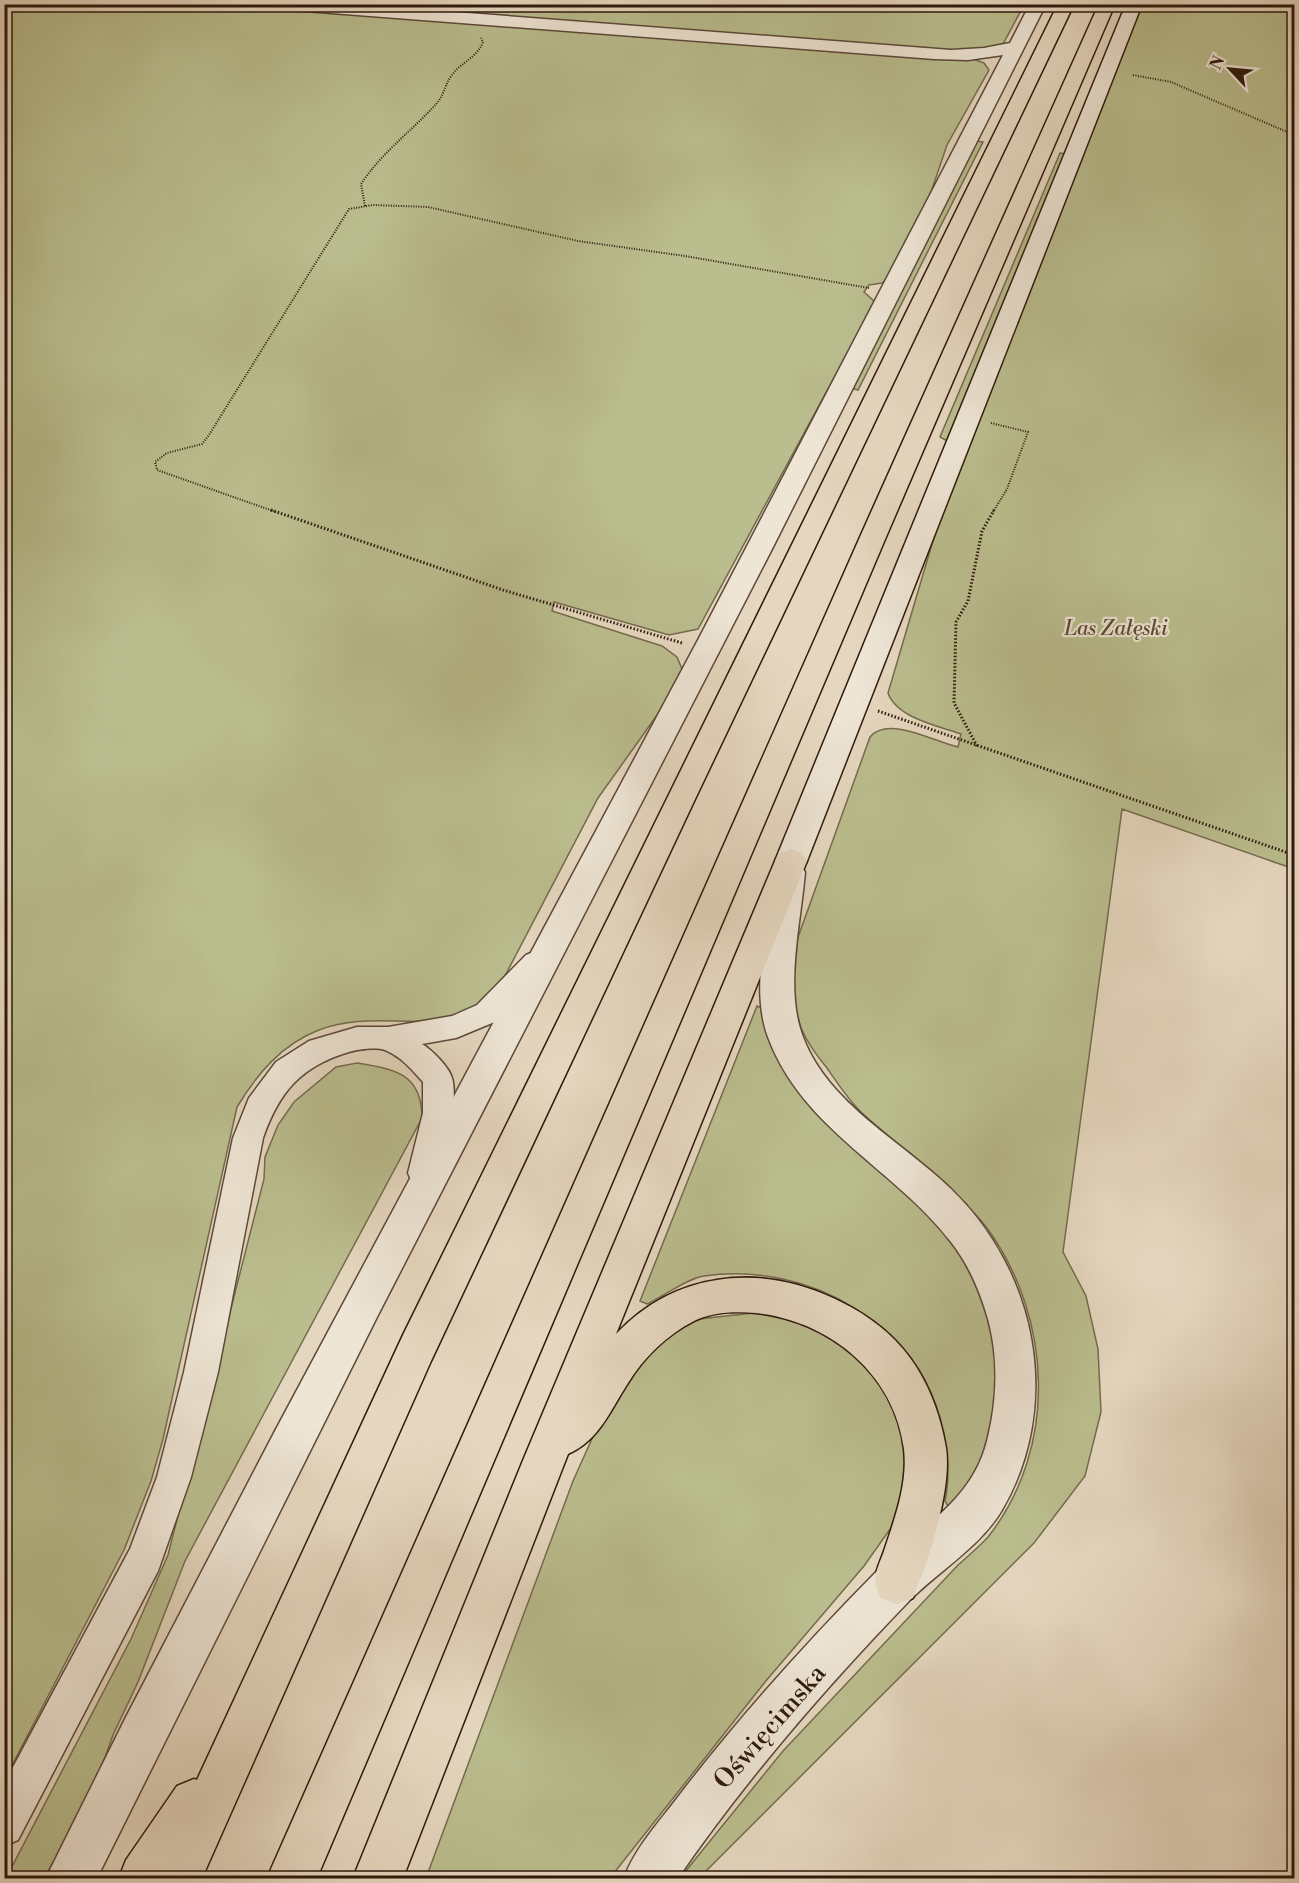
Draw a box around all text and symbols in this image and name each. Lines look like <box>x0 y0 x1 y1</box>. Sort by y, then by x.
north arrow <box>1200 39 1260 99</box>
text: N <box>1206 52 1229 73</box>
park label: Las Załęski <box>1063 616 1168 642</box>
street label: Oświęcimska <box>707 1657 834 1796</box>

